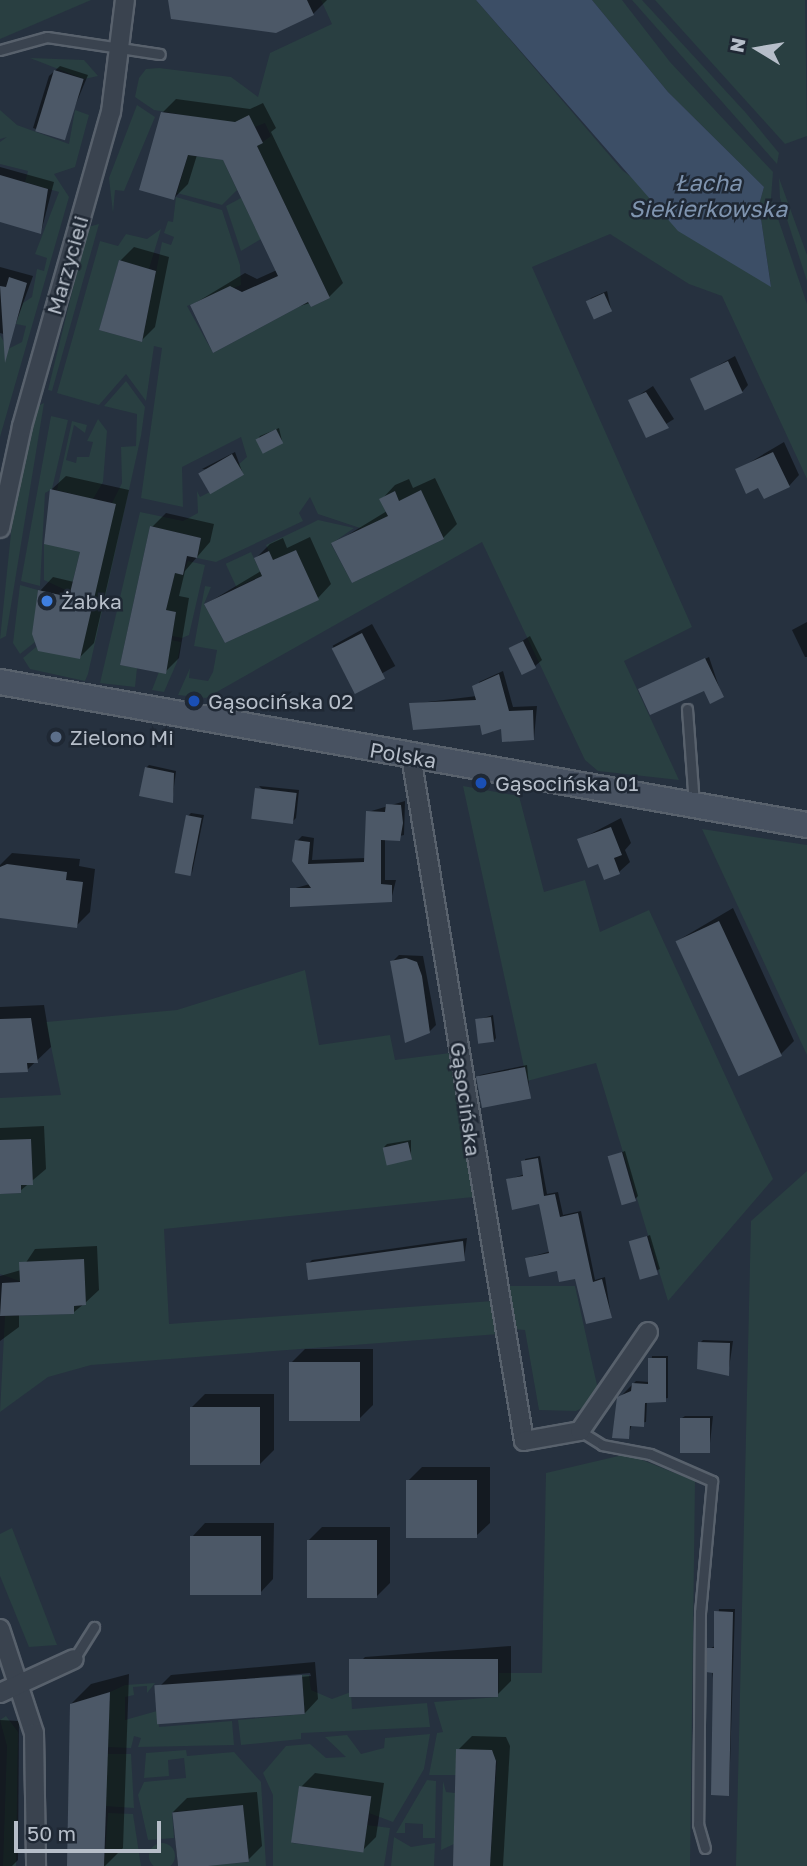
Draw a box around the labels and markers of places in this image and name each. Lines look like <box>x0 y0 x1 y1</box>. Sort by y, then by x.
place label: Żabka <box>61 588 122 614</box>
marker: Żabka <box>39 593 55 609</box>
place label: Gąsocińska 02 <box>208 688 353 714</box>
marker: Gąsocińska 02 <box>186 693 202 709</box>
place label: Zielono Mi <box>70 724 174 750</box>
marker: Zielono Mi <box>48 729 64 745</box>
place label: Gąsocińska 01 <box>495 770 638 796</box>
marker: Gąsocińska 01 <box>473 775 489 791</box>

